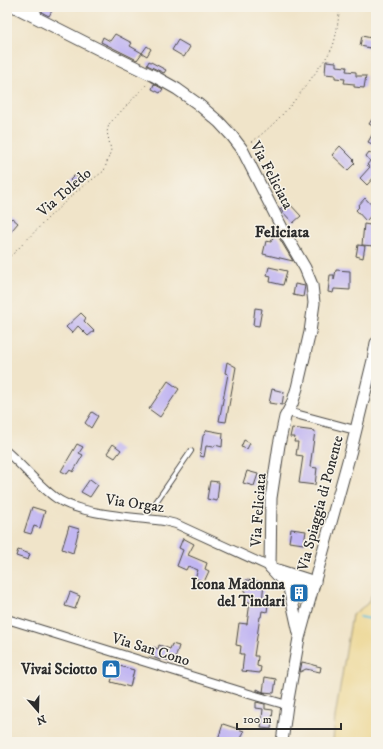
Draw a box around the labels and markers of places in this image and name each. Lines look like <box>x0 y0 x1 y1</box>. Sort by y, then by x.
place label: Icona Madonna del Tindari <box>191 575 286 611</box>
building icon: Icona Madonna del Tindari <box>288 582 310 604</box>
shop icon: Vivai Sciotto <box>100 658 122 680</box>
place label: Vivai Sciotto <box>20 660 98 679</box>

